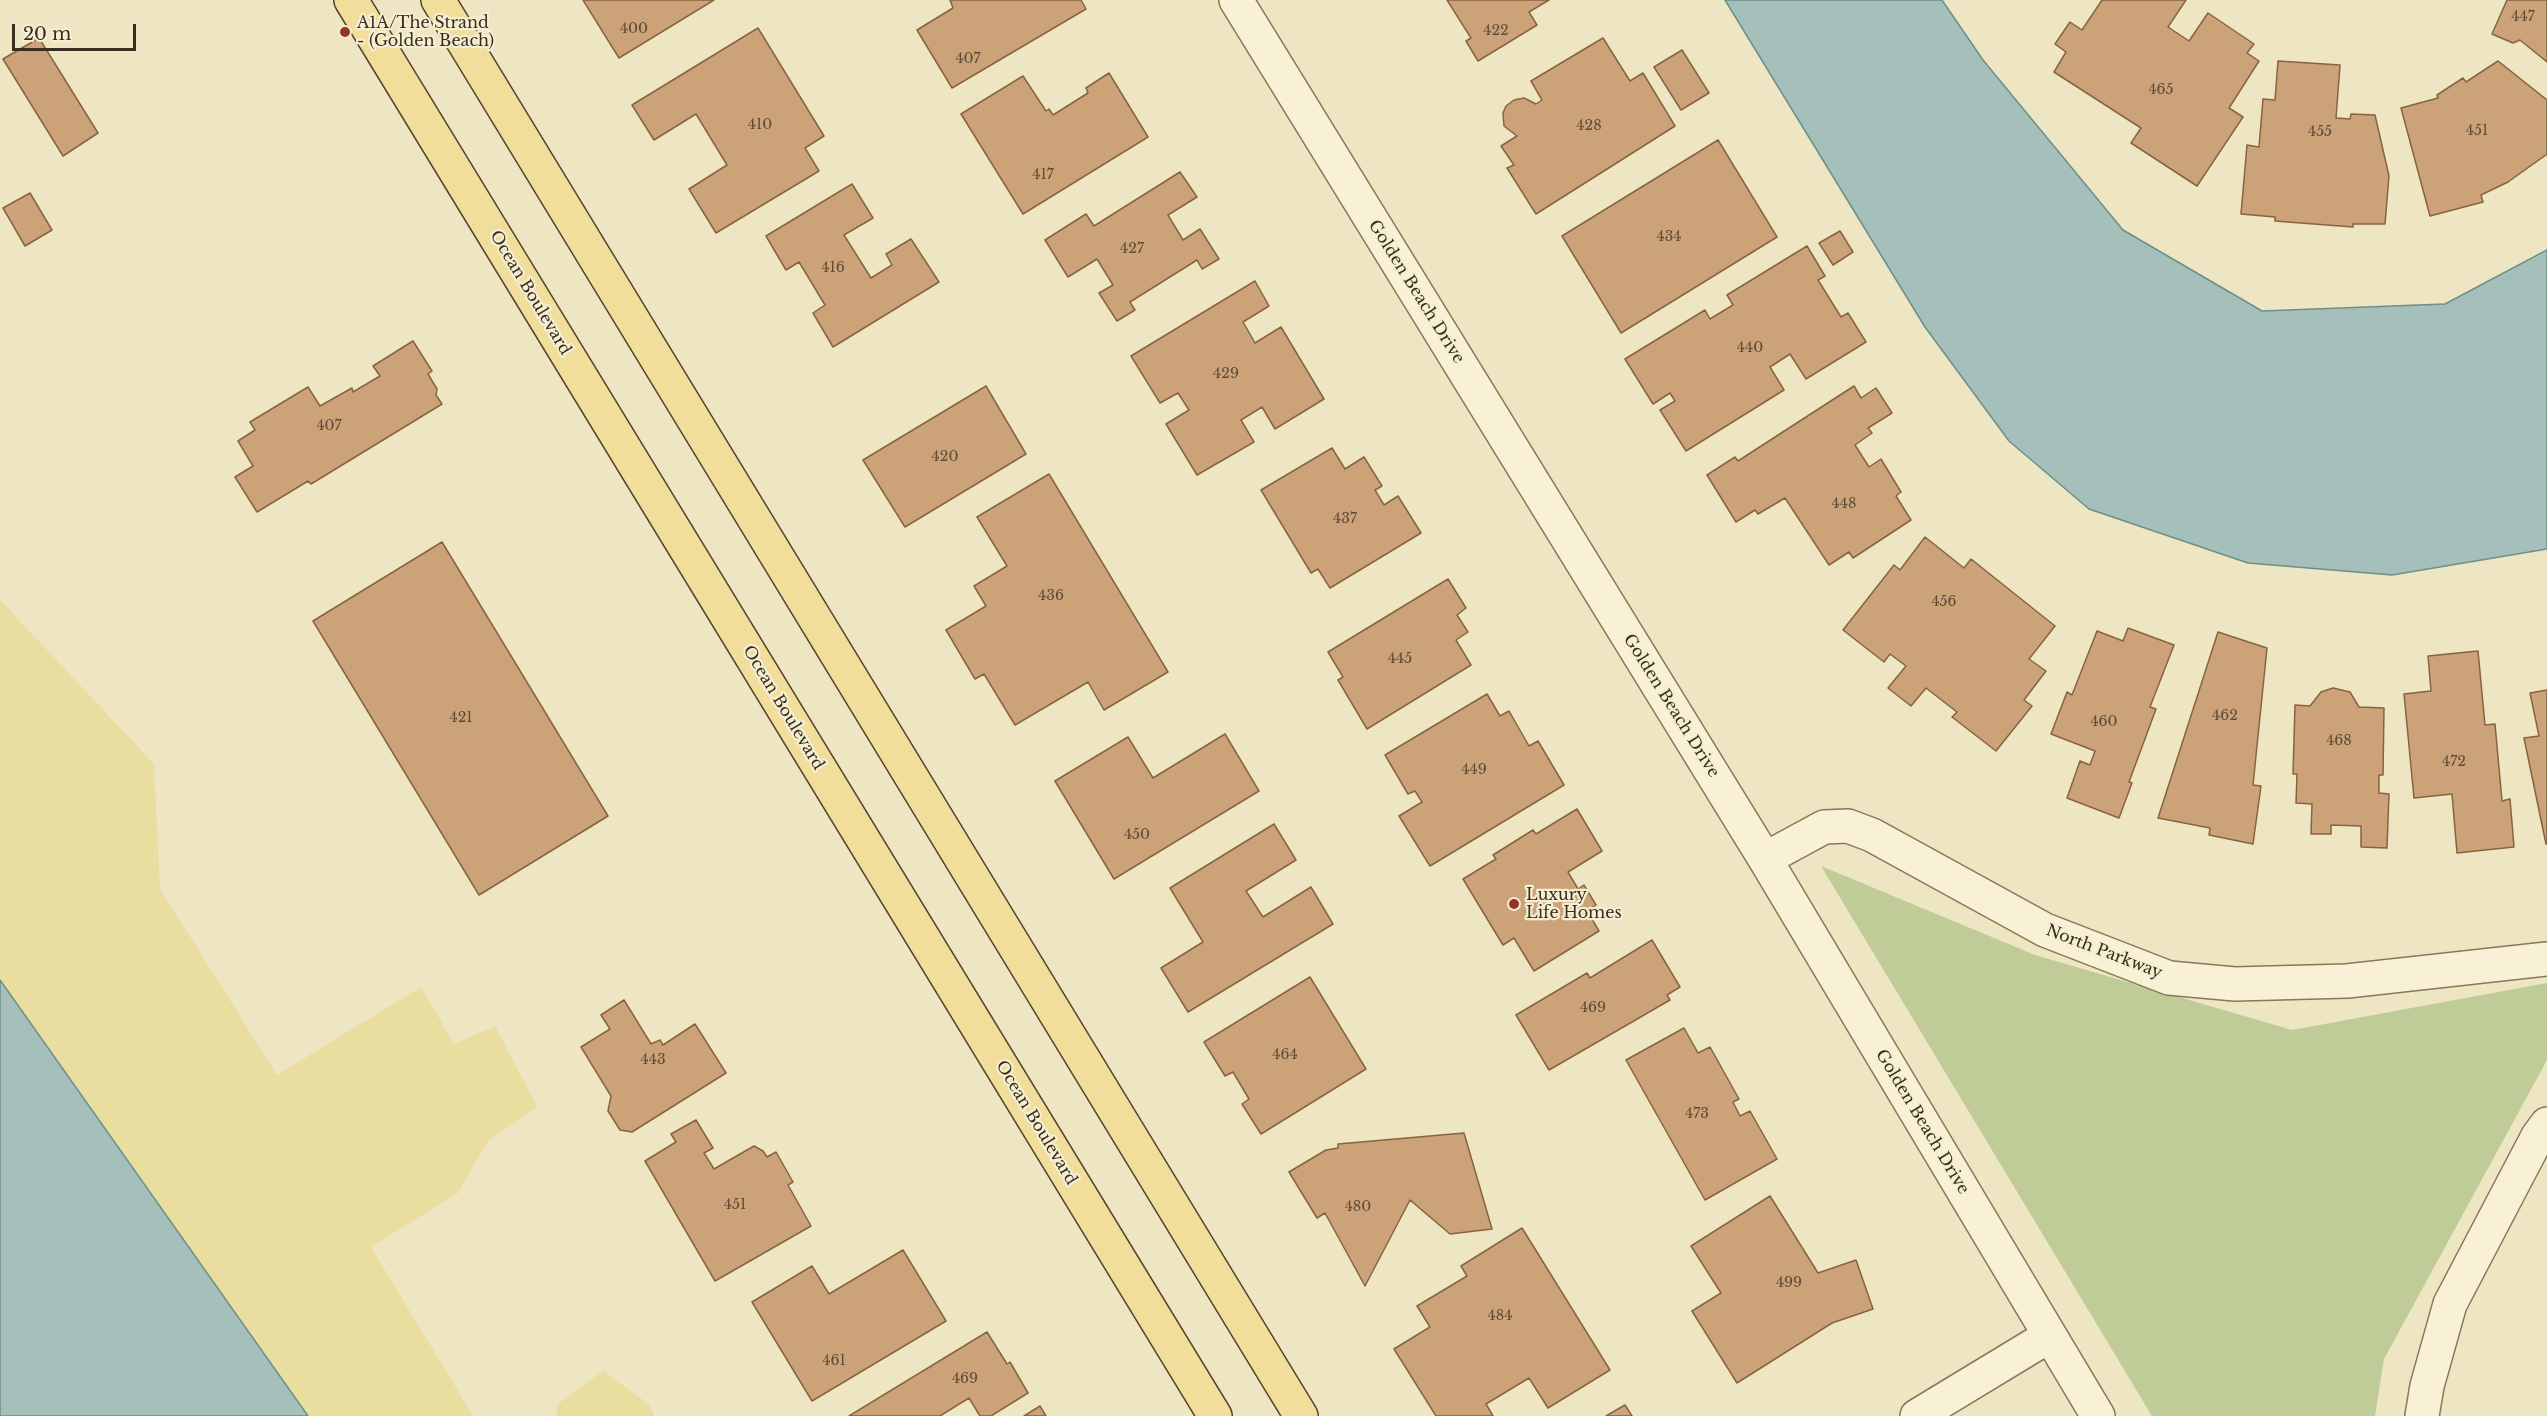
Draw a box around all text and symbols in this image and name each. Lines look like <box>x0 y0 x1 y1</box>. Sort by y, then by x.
house number: 447 <box>2511 9 2535 25</box>
scale bar <box>15 12 140 50</box>
place label: A1A/The Strand - (Golden Beach) <box>357 13 494 51</box>
house number: 400 <box>620 21 648 37</box>
text: 20 m <box>23 23 71 45</box>
house number: 422 <box>1483 23 1509 39</box>
marker: A1A/The Strand - (Golden Beach) <box>338 25 352 39</box>
house number: 407 <box>955 51 981 67</box>
house number: 465 <box>2148 82 2174 98</box>
house number: 410 <box>748 117 772 133</box>
house number: 428 <box>1576 118 1602 134</box>
house number: 451 <box>2466 123 2488 139</box>
house number: 455 <box>2308 124 2332 140</box>
house number: 417 <box>1032 167 1054 183</box>
street label: Golden Beach Drive <box>1364 217 1468 367</box>
street label: Ocean Boulevard <box>485 227 575 359</box>
house number: 434 <box>1656 229 1682 245</box>
house number: 427 <box>1120 241 1144 257</box>
house number: 416 <box>821 260 845 276</box>
house number: 440 <box>1737 340 1763 356</box>
house number: 429 <box>1213 366 1239 382</box>
house number: 407 <box>316 418 342 434</box>
house number: 420 <box>932 449 958 465</box>
house number: 448 <box>1832 496 1856 512</box>
house number: 437 <box>1333 511 1357 527</box>
house number: 436 <box>1038 588 1064 604</box>
house number: 456 <box>1931 594 1957 610</box>
street label: Golden Beach Drive <box>1619 631 1723 781</box>
street label: Ocean Boulevard <box>738 642 828 774</box>
house number: 445 <box>1388 651 1412 667</box>
house number: 462 <box>2212 708 2238 724</box>
house number: 421 <box>449 710 473 726</box>
house number: 460 <box>2090 714 2118 730</box>
house number: 468 <box>2326 733 2352 749</box>
house number: 472 <box>2442 754 2466 770</box>
house number: 449 <box>1461 762 1487 778</box>
house number: 450 <box>1124 827 1150 843</box>
place label: Luxury Life Homes <box>1526 885 1622 923</box>
marker: Luxury Life Homes <box>1507 897 1521 911</box>
street label: North Parkway <box>2043 921 2165 983</box>
house number: 469 <box>1580 1000 1606 1016</box>
street label: Golden Beach Drive <box>1871 1046 1973 1198</box>
house number: 464 <box>1272 1047 1298 1063</box>
house number: 443 <box>640 1052 666 1068</box>
street label: Ocean Boulevard <box>991 1057 1081 1189</box>
house number: 473 <box>1685 1106 1709 1122</box>
house number: 451 <box>724 1197 746 1213</box>
house number: 480 <box>1345 1199 1371 1215</box>
house number: 499 <box>1776 1275 1802 1291</box>
house number: 484 <box>1488 1308 1512 1324</box>
house number: 461 <box>822 1353 846 1369</box>
house number: 469 <box>952 1371 978 1387</box>

